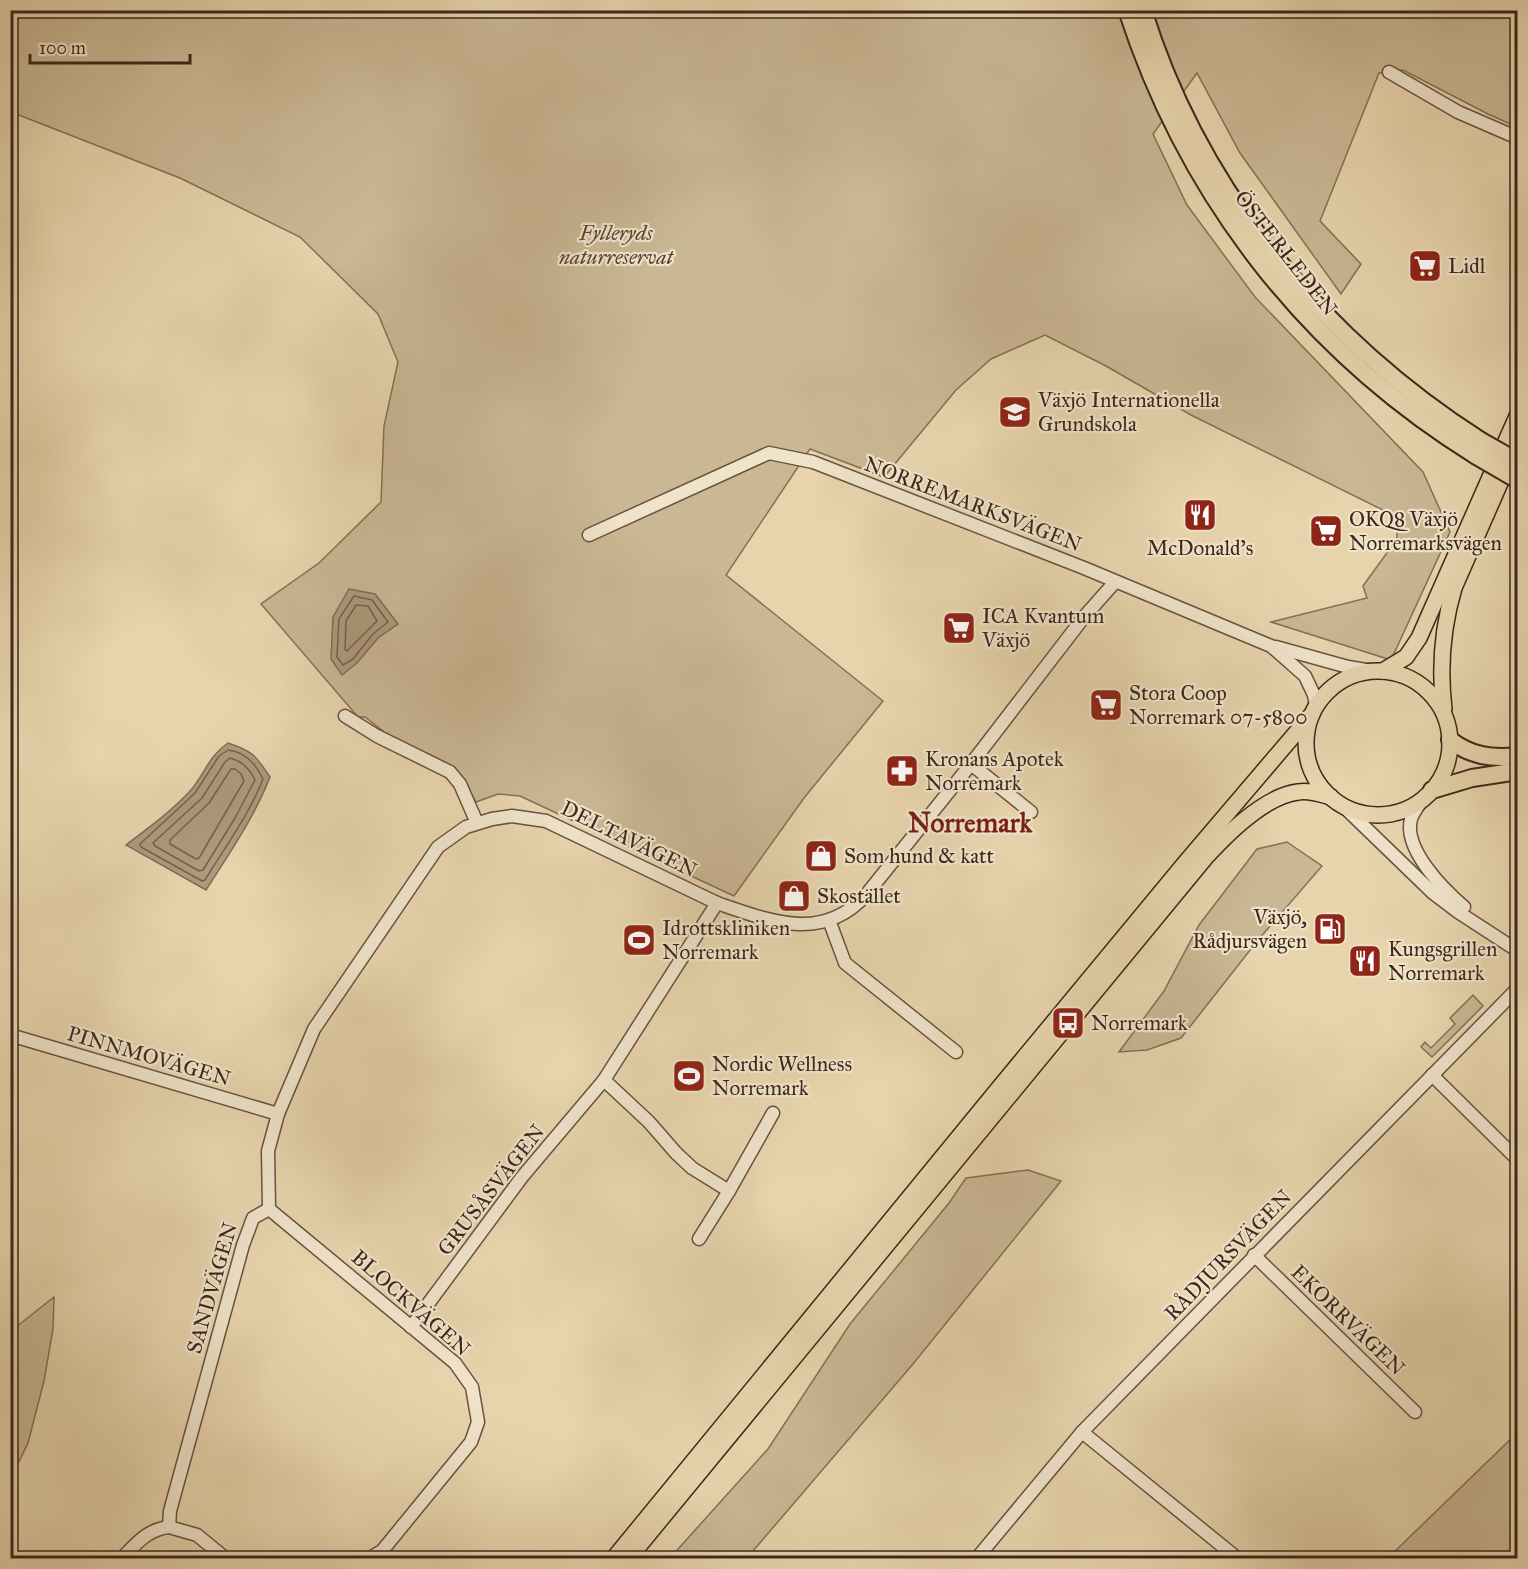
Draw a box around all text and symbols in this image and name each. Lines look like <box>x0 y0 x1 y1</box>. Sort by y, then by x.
scale bar <box>30 27 190 65</box>
text: 100 m <box>39 37 86 59</box>
street label: ÖSTERLEDEN <box>1229 185 1343 321</box>
park label: Fylleryds naturreservat <box>559 220 674 270</box>
supermarket icon: Lidl <box>1407 248 1443 284</box>
place label: Lidl <box>1448 253 1486 279</box>
place label: Växjö Internationella Grundskola <box>1037 387 1220 437</box>
school or university icon: Växjö Internationella Grundskola <box>997 394 1033 430</box>
street label: NORREMARKSVÄGEN <box>861 451 1085 558</box>
restaurant icon: McDonald's <box>1182 497 1218 533</box>
place label: OKQ8 Växjö Norremarksvägen <box>1349 506 1502 556</box>
supermarket icon: OKQ8 Växjö Norremarksvägen <box>1308 513 1344 549</box>
place label: McDonald's <box>1147 535 1253 561</box>
place label: ICA Kvantum Växjö <box>981 603 1105 653</box>
supermarket icon: ICA Kvantum Växjö <box>941 610 977 646</box>
place label: Stora Coop Norremark 07-5800 <box>1129 680 1307 730</box>
supermarket icon: Stora Coop Norremark 07-5800 <box>1088 687 1124 723</box>
place label: Kronans Apotek Norremark <box>925 746 1064 796</box>
pharmacy icon: Kronans Apotek Norremark <box>884 753 920 789</box>
street label: DELTAVÄGEN <box>557 795 701 883</box>
district label: Norremark <box>908 806 1032 839</box>
shop icon: Som hund & katt <box>803 838 839 874</box>
place label: Som hund & katt <box>844 843 994 869</box>
shop icon: Skostället <box>776 878 812 914</box>
place label: Skostället <box>817 883 901 909</box>
place label: Växjö, Rådjursvägen <box>1192 904 1307 954</box>
fuel station icon: Växjö, Rådjursvägen <box>1312 911 1348 947</box>
place label: Idrottskliniken Norremark <box>662 915 790 965</box>
sports icon: Idrottskliniken Norremark <box>621 922 657 958</box>
place label: Kungsgrillen Norremark <box>1388 936 1497 986</box>
restaurant icon: Kungsgrillen Norremark <box>1347 943 1383 979</box>
bus stop icon: Norremark <box>1050 1005 1086 1041</box>
place label: Norremark <box>1091 1010 1188 1036</box>
street label: PINNMOVÄGEN <box>64 1020 234 1092</box>
place label: Nordic Wellness Norremark <box>712 1051 852 1101</box>
sports icon: Nordic Wellness Norremark <box>671 1058 707 1094</box>
street label: GRUSÅSVÄGEN <box>432 1119 550 1261</box>
street label: RÅDJURSVÄGEN <box>1159 1184 1297 1326</box>
street label: SANDVÄGEN <box>181 1219 243 1357</box>
street label: BLOCKVÄGEN <box>346 1244 476 1362</box>
street label: EKORRVÄGEN <box>1286 1259 1411 1381</box>

